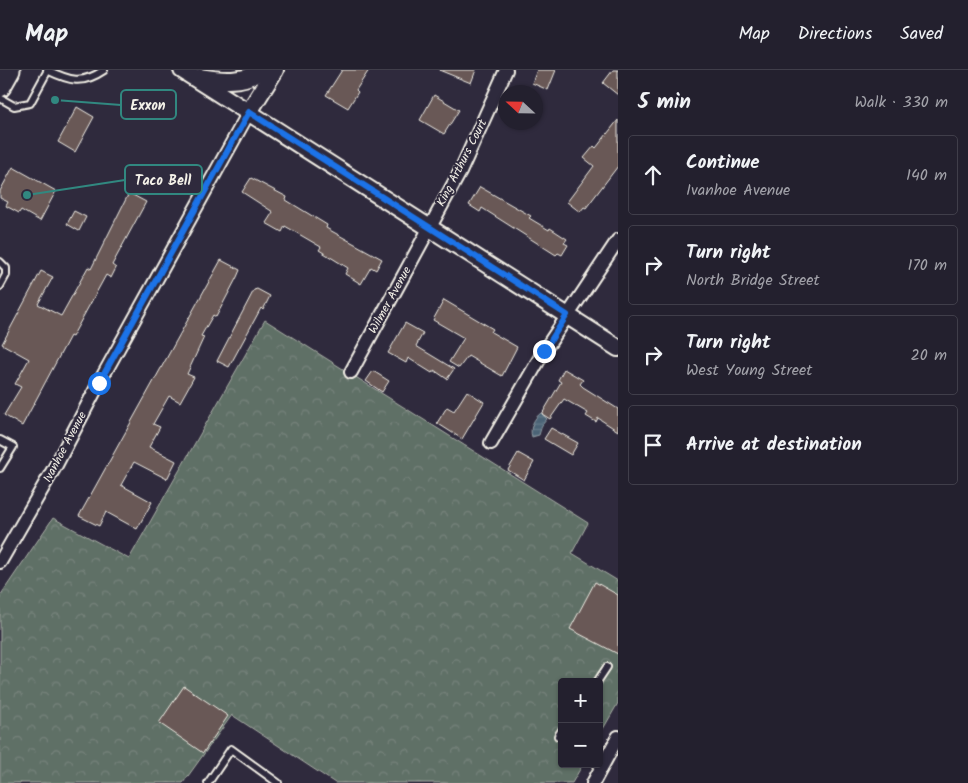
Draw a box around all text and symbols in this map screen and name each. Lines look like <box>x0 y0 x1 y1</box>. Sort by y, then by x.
text: Map <box>25 15 68 54</box>
text: Map <box>738 20 770 49</box>
text: Directions <box>798 20 872 49</box>
text: Saved <box>900 20 943 49</box>
north arrow <box>498 85 543 130</box>
text: 5 min <box>638 86 691 119</box>
callout: Exxon <box>121 90 176 119</box>
text: Walk · 330 m <box>855 90 948 115</box>
text: Exxon <box>130 95 166 117</box>
street label: King Arthurs Court <box>432 116 492 210</box>
text: Continue <box>686 148 759 178</box>
icon: ahead <box>639 161 667 189</box>
text: 140 m <box>906 163 947 188</box>
callout: Taco Bell <box>125 165 202 194</box>
text: Taco Bell <box>135 170 191 192</box>
text: Ivanhoe Avenue <box>686 178 790 203</box>
text: Turn right <box>686 238 771 268</box>
icon: right <box>639 251 667 279</box>
text: 170 m <box>907 253 947 278</box>
street label: Wilmer Avenue <box>364 262 417 337</box>
text: North Bridge Street <box>686 268 820 293</box>
text: Turn right <box>686 328 771 358</box>
route end <box>533 340 556 363</box>
icon: right <box>639 341 667 369</box>
text: 20 m <box>911 343 947 368</box>
text: West Young Street <box>686 358 812 383</box>
route start <box>88 372 111 395</box>
street label: Ivanhoe Avenue <box>38 407 92 486</box>
text: Arrive at destination <box>686 430 862 460</box>
icon: arrive <box>639 431 667 459</box>
map controls <box>558 678 603 768</box>
button: + <box>558 678 603 723</box>
button: − <box>558 723 603 768</box>

